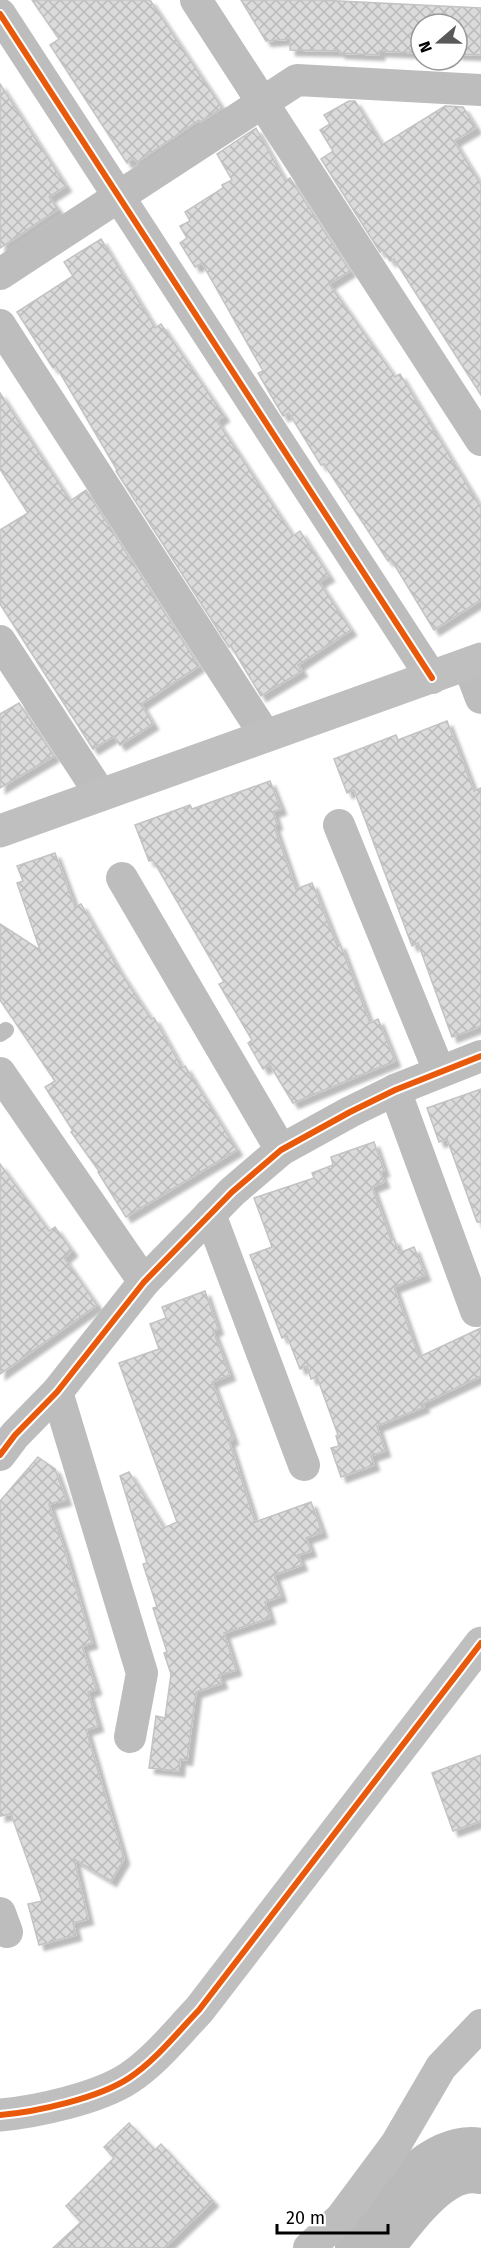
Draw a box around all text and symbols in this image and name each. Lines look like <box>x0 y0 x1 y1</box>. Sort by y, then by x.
north arrow <box>409 12 469 72</box>
text: N <box>415 39 436 55</box>
scale bar <box>277 2197 388 2235</box>
text: 20 m <box>286 2207 325 2229</box>

